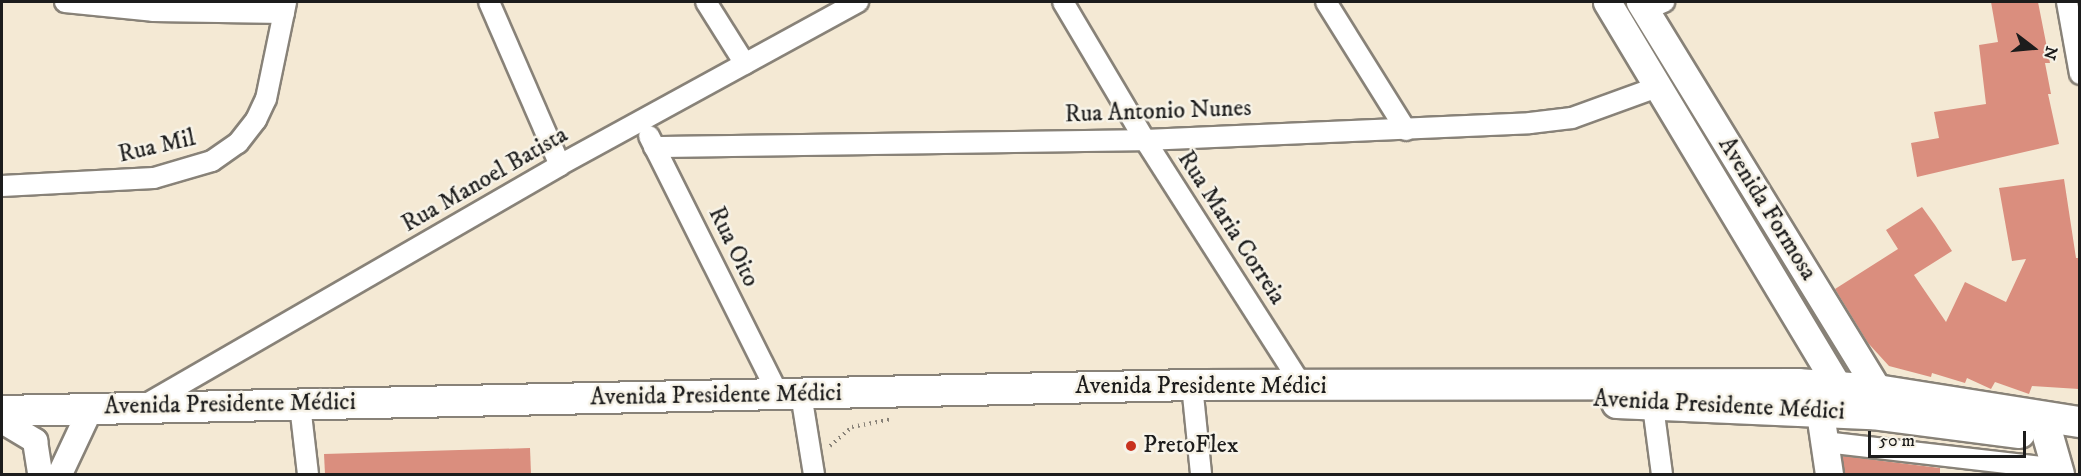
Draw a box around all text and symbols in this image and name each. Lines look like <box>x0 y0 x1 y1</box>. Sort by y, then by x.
north arrow <box>2003 18 2063 78</box>
text: N <box>2039 44 2062 62</box>
street label: Rua Antonio Nunes <box>1064 94 1252 130</box>
street label: Rua Manoel Batista <box>397 121 573 239</box>
street label: Rua Mil <box>116 124 198 170</box>
street label: Avenida Formosa <box>1711 132 1823 286</box>
street label: Rua Maria Correia <box>1171 146 1291 310</box>
street label: Rua Oito <box>701 202 765 292</box>
street label: Avenida Presidente Médici <box>1075 373 1327 401</box>
street label: Avenida Presidente Médici <box>590 379 842 413</box>
street label: Avenida Presidente Médici <box>1593 385 1845 427</box>
street label: Avenida Presidente Médici <box>104 388 356 422</box>
scale bar <box>1871 419 2028 457</box>
text: 50 m <box>1879 430 1915 452</box>
place label: PretoFlex <box>1143 432 1238 460</box>
marker: PretoFlex <box>1124 439 1138 453</box>

